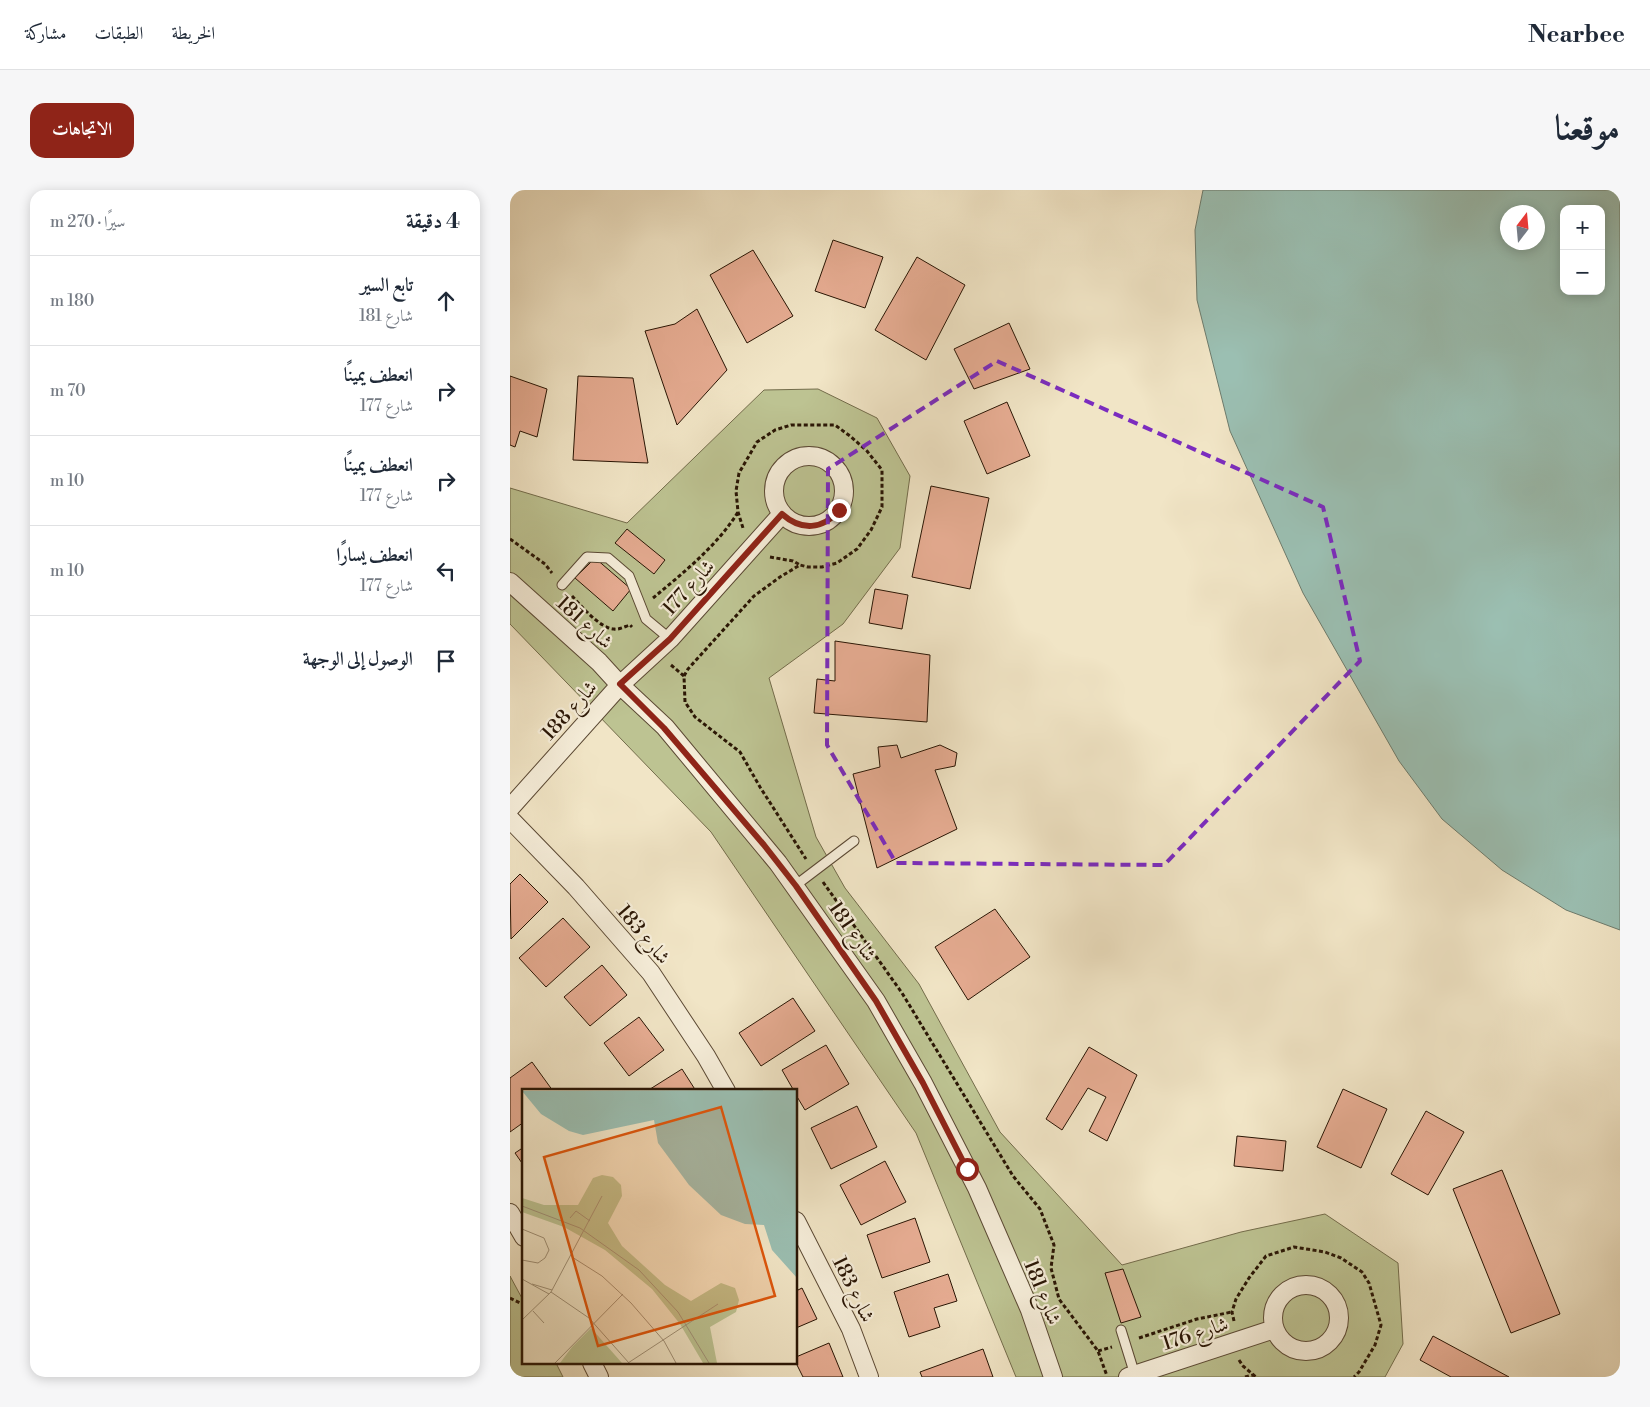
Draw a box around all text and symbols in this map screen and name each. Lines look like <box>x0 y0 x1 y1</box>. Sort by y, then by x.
text: Nearbee <box>1528 20 1625 50</box>
text: مشاركة <box>25 22 66 45</box>
text: الطبقات <box>94 22 143 45</box>
text: الخريطة <box>171 22 215 45</box>
button: الاتجاهات <box>30 103 134 158</box>
text: موقعنا <box>1555 107 1620 150</box>
north arrow <box>1500 205 1545 250</box>
map controls <box>1560 205 1605 295</box>
button: + <box>1560 205 1605 250</box>
text: 4 دقيقة <box>406 209 460 235</box>
text: سيرًا · 270 m <box>50 212 125 232</box>
button: − <box>1560 250 1605 295</box>
text: تابع السير <box>360 273 413 297</box>
icon: ahead <box>432 287 460 315</box>
text: 180 m <box>50 291 94 311</box>
text: شارع 181 <box>359 306 413 326</box>
text: انعطف يمينًا <box>344 363 413 387</box>
icon: right <box>432 377 460 405</box>
text: 70 m <box>50 381 86 401</box>
text: شارع 177 <box>360 396 413 416</box>
text: انعطف يمينًا <box>344 453 413 477</box>
icon: right <box>432 467 460 495</box>
text: 10 m <box>50 471 84 491</box>
text: شارع 177 <box>360 486 413 506</box>
route end <box>828 499 851 522</box>
text: انعطف يسارًا <box>336 543 413 567</box>
street label: شارع 177 <box>658 555 724 624</box>
icon: left <box>432 557 460 585</box>
text: 10 m <box>50 561 84 581</box>
text: شارع 177 <box>360 576 413 596</box>
street label: شارع 181 <box>548 591 617 658</box>
text: الوصول إلى الوجهة <box>303 647 413 671</box>
icon: arrive <box>432 647 460 675</box>
street label: شارع 188 <box>537 676 606 749</box>
street label: شارع 181 <box>819 897 881 969</box>
street label: شارع 183 <box>608 900 675 973</box>
inset map <box>522 1089 798 1364</box>
route start <box>956 1158 979 1181</box>
street label: شارع 183 <box>822 1253 879 1329</box>
street label: شارع 181 <box>1014 1257 1066 1330</box>
street label: شارع 176 <box>1159 1312 1233 1361</box>

